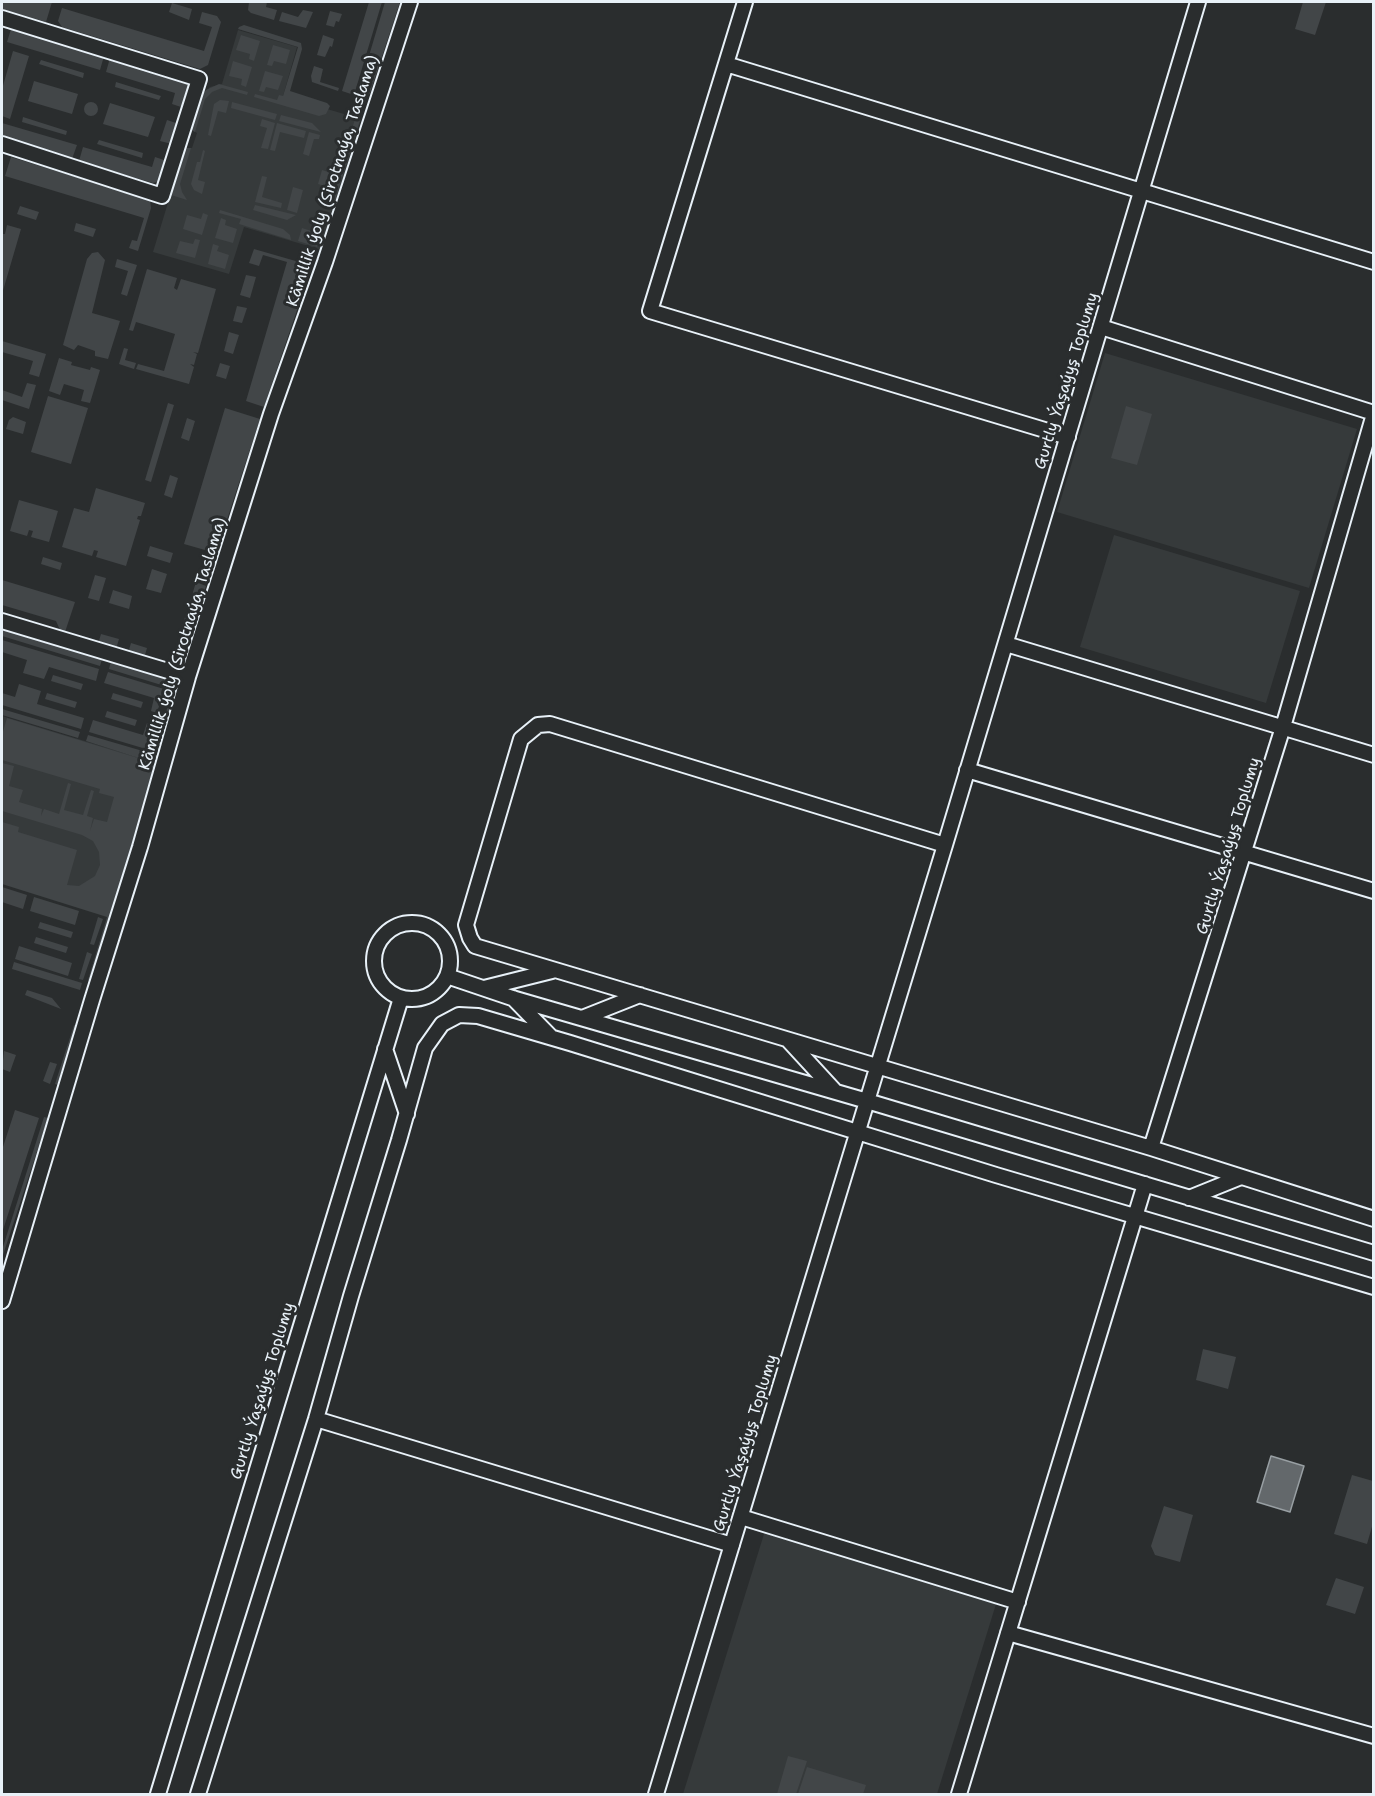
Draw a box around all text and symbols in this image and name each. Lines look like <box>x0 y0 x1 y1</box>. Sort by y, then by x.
street label: Kämillik ýoly (Sirotnaýa, Taslama) <box>283 53 383 309</box>
street label: Gurtly Ýaşaýyş Toplumy <box>1031 290 1103 472</box>
street label: Kämillik ýoly (Sirotnaýa, Taslama) <box>135 515 231 773</box>
street label: Gurtly Ýaşaýyş Toplumy <box>1193 755 1265 937</box>
street label: Gurtly Ýaşaýyş Toplumy <box>227 1300 299 1482</box>
street label: Gurtly Ýaşaýyş Toplumy <box>710 1352 782 1534</box>

